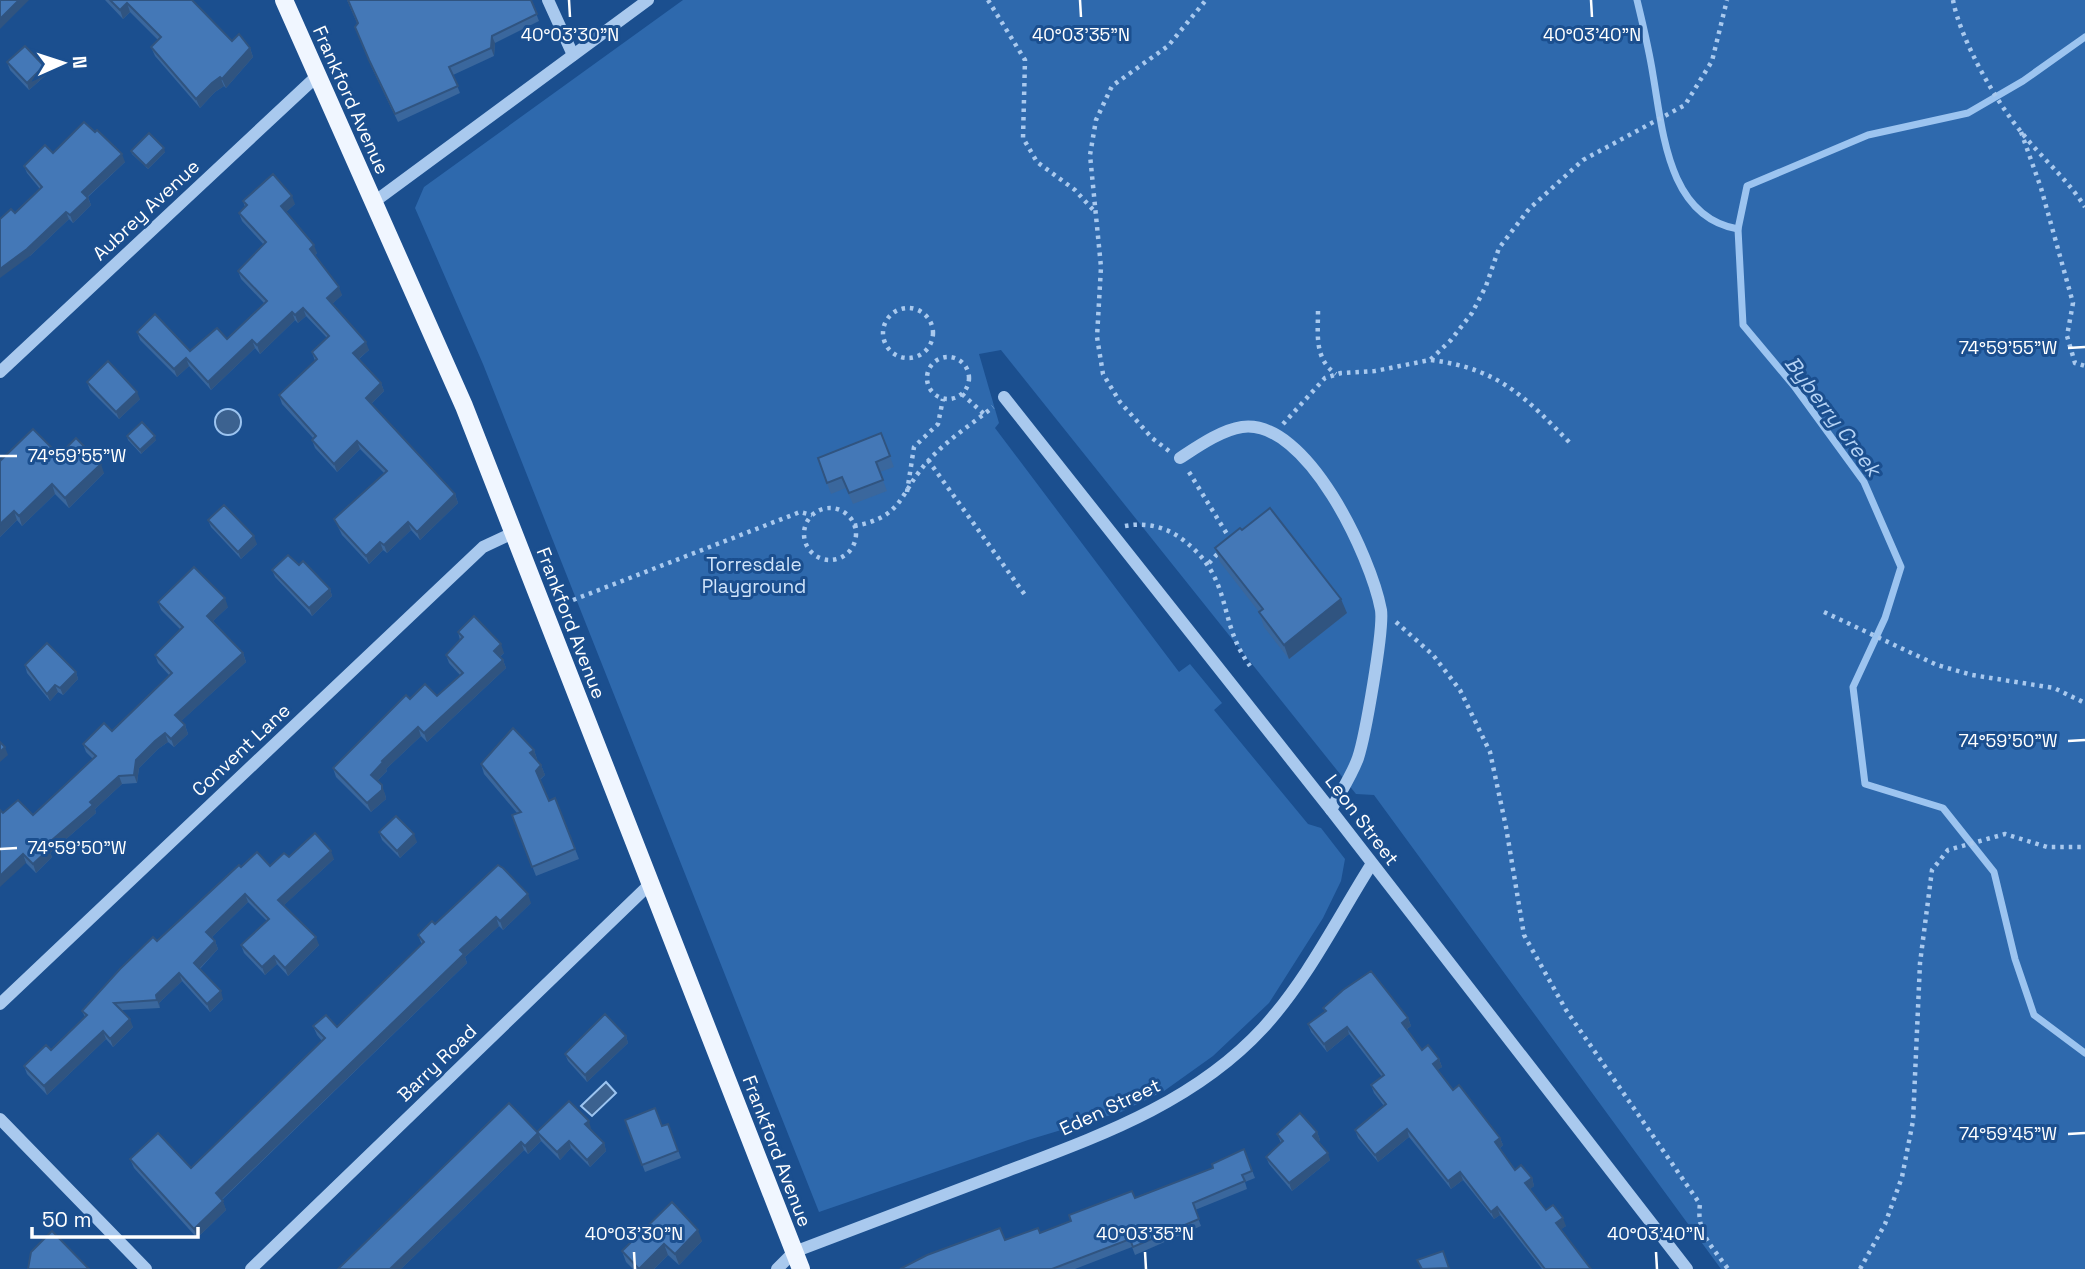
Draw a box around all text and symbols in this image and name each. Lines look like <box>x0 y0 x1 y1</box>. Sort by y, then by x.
street label: Frankford Avenue <box>307 22 395 178</box>
text: 40°03'30"N <box>521 23 619 46</box>
text: 40°03'35"N <box>1032 23 1130 46</box>
text: 40°03'40"N <box>1543 23 1641 46</box>
north arrow <box>28 28 98 98</box>
text: N <box>67 55 92 69</box>
street label: Aubrey Avenue <box>87 154 205 266</box>
text: 74°59'55"W <box>1959 336 2057 359</box>
water label: Byberry Creek <box>1779 350 1889 484</box>
text: 74°59'55"W <box>28 444 126 467</box>
street label: Frankford Avenue <box>531 544 611 702</box>
park label: Torresdale Playground <box>702 552 806 599</box>
street label: Convent Lane <box>187 698 295 802</box>
text: 74°59'50"W <box>1958 729 2058 752</box>
street label: Leon Street <box>1320 769 1404 871</box>
text: 74°59'50"W <box>27 836 127 859</box>
street label: Barry Road <box>392 1019 482 1107</box>
street label: Frankford Avenue <box>737 1072 817 1230</box>
street label: Eden Street <box>1055 1073 1165 1141</box>
text: 74°59'45"W <box>1959 1122 2057 1145</box>
scale bar <box>32 1196 198 1240</box>
text: 50 m <box>42 1206 92 1233</box>
text: 40°03'30"N <box>585 1222 683 1245</box>
text: 40°03'35"N <box>1096 1222 1194 1245</box>
text: 40°03'40"N <box>1607 1222 1705 1245</box>

